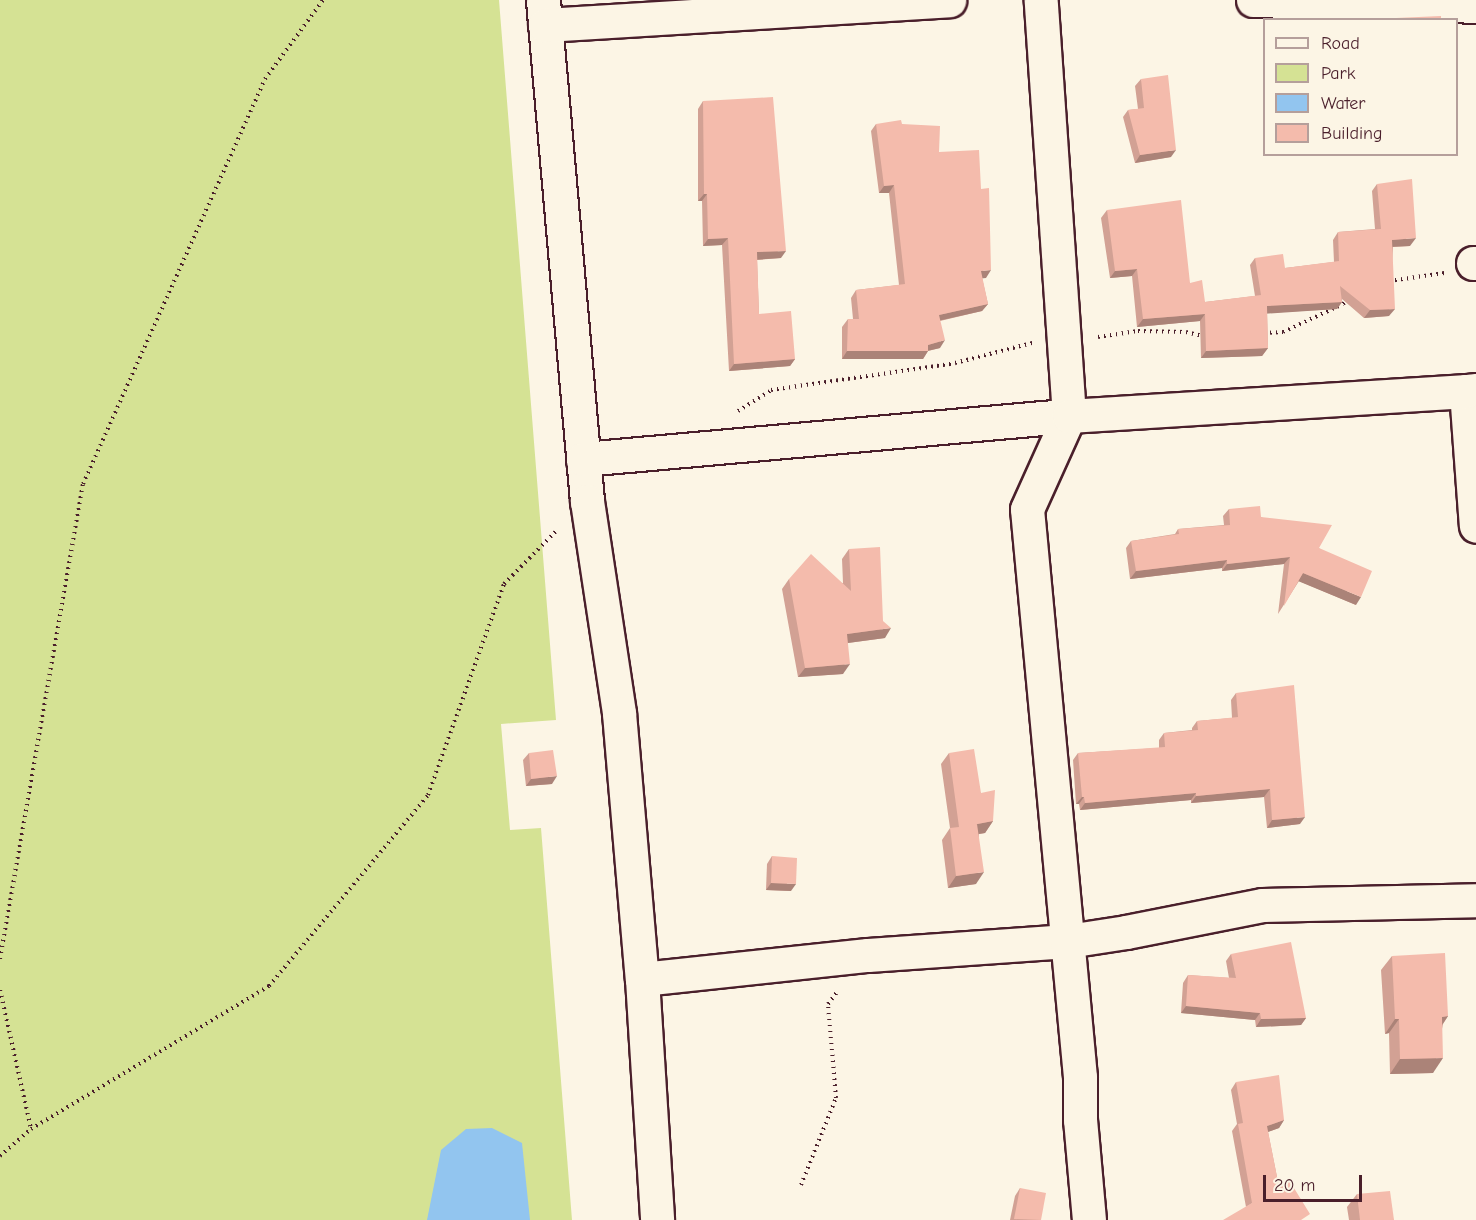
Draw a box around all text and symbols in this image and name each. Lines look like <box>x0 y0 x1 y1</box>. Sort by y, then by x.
legend <box>1263 18 1458 156</box>
text: Road <box>1321 33 1360 54</box>
text: Park <box>1321 63 1355 84</box>
text: Water <box>1321 93 1365 114</box>
text: Building <box>1321 123 1383 144</box>
scale bar <box>1266 1163 1365 1201</box>
text: 20 m <box>1274 1175 1315 1196</box>

